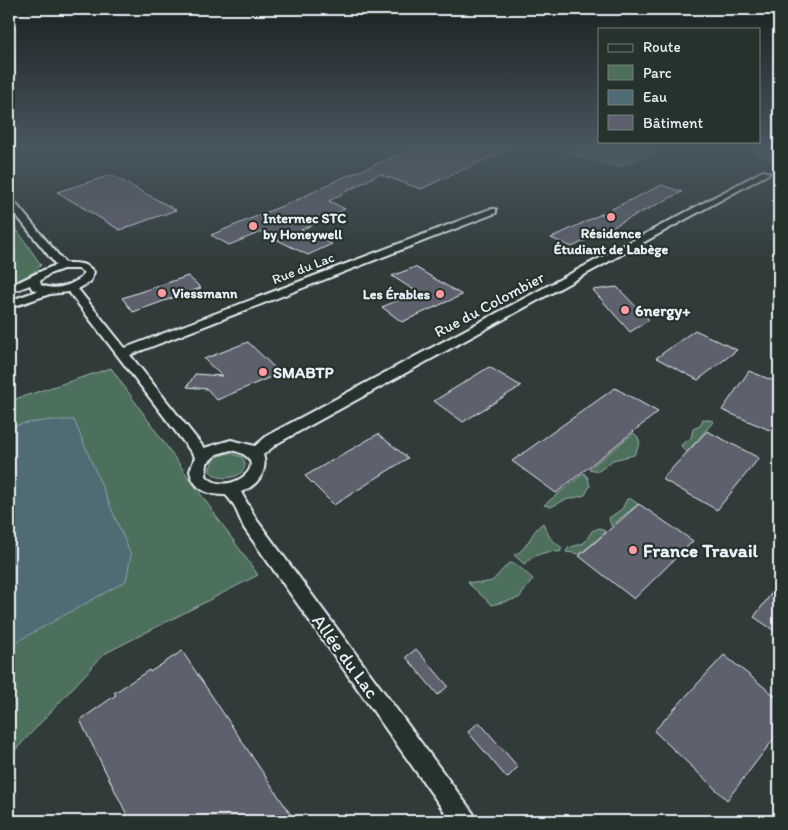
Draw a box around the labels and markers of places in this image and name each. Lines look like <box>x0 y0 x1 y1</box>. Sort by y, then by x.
place label: Intermec STC by Honeywell <box>263 210 346 243</box>
marker: Résidence Étudiant de Labège <box>605 211 617 223</box>
marker: Intermec STC by Honeywell <box>247 220 259 232</box>
place label: Résidence Étudiant de Labège <box>554 225 669 258</box>
place label: Viessmann <box>172 285 238 302</box>
place label: Les Érables <box>363 286 430 303</box>
marker: Viessmann <box>156 287 168 299</box>
marker: Les Érables <box>434 288 446 300</box>
place label: 6nergy+ <box>635 301 691 321</box>
marker: 6nergy+ <box>619 304 631 316</box>
place label: SMABTP <box>273 363 335 382</box>
marker: SMABTP <box>257 366 269 378</box>
place label: France Travail <box>643 539 759 562</box>
marker: France Travail <box>627 544 639 556</box>

